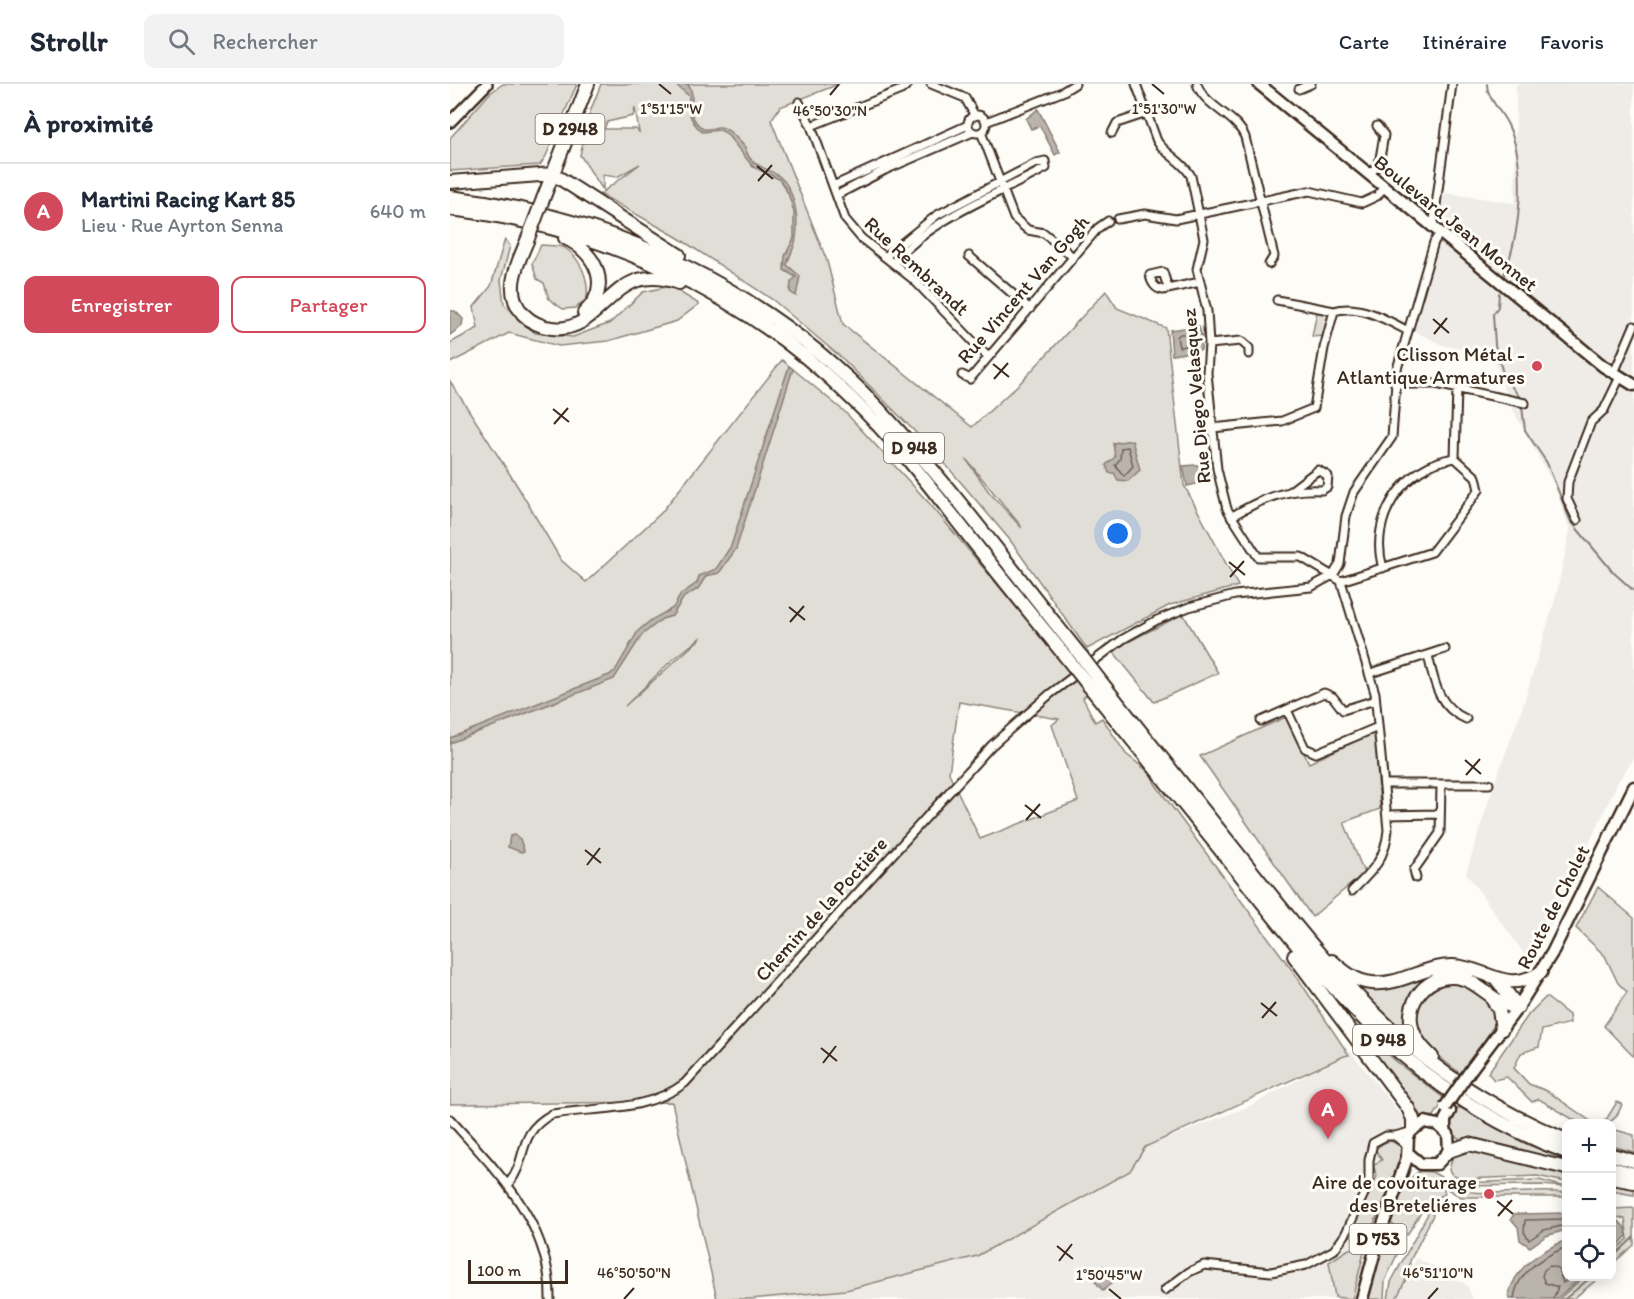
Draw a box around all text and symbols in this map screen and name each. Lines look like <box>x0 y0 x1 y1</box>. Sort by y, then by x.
search box <box>144 14 564 68</box>
text: Strollr <box>30 24 108 58</box>
icon: search <box>165 25 198 58</box>
text: Rechercher <box>213 28 318 55</box>
text: Carte <box>1339 29 1389 54</box>
text: Itinéraire <box>1422 29 1507 54</box>
text: Favoris <box>1540 29 1604 54</box>
text: 1°51'15"W <box>640 100 702 118</box>
text: 1°51'30"W <box>1132 100 1197 118</box>
text: 46°50'30"N <box>793 102 867 120</box>
text: À proximité <box>24 107 153 139</box>
road number: D 2948 <box>536 114 604 144</box>
street label: Boulevard Jean Monnet <box>1369 150 1543 297</box>
text: Martini Racing Kart 85 <box>81 186 295 213</box>
text: A <box>37 199 50 223</box>
text: 640 m <box>370 199 426 223</box>
street label: Rue Vincent Van Gogh <box>952 210 1094 368</box>
street label: Rue Rembrandt <box>860 211 974 321</box>
text: Lieu · Rue Ayrton Senna <box>81 213 283 237</box>
button: Enregistrer <box>24 276 219 333</box>
button: Partager <box>231 276 426 333</box>
street label: Rue Diego Velasquez <box>1176 307 1216 485</box>
place label: Clisson Métal - Atlantique Armatures <box>1337 342 1525 389</box>
marker: Clisson Métal - Atlantique Armatures <box>1530 359 1544 373</box>
road number: D 948 <box>884 433 944 463</box>
your location <box>1103 519 1132 548</box>
street label: Chemin de la Poctière <box>750 832 892 986</box>
street label: Route de Cholet <box>1511 841 1595 973</box>
road number: D 948 <box>1353 1025 1413 1055</box>
pin: A <box>1308 1090 1348 1139</box>
map controls <box>1562 1119 1616 1281</box>
button: + <box>1562 1119 1616 1173</box>
place label: Aire de covoiturage des Breteliéres <box>1312 1170 1477 1217</box>
button: − <box>1562 1173 1616 1227</box>
marker: Aire de covoiturage des Breteliéres <box>1482 1187 1496 1201</box>
road number: D 753 <box>1350 1224 1406 1254</box>
button: locate <box>1562 1227 1616 1281</box>
scale bar <box>468 1257 568 1284</box>
text: 100 m <box>477 1261 521 1280</box>
text: 46°50'50"N <box>597 1264 671 1282</box>
text: 46°51'10"N <box>1403 1264 1473 1282</box>
text: 1°50'45"W <box>1076 1266 1142 1284</box>

